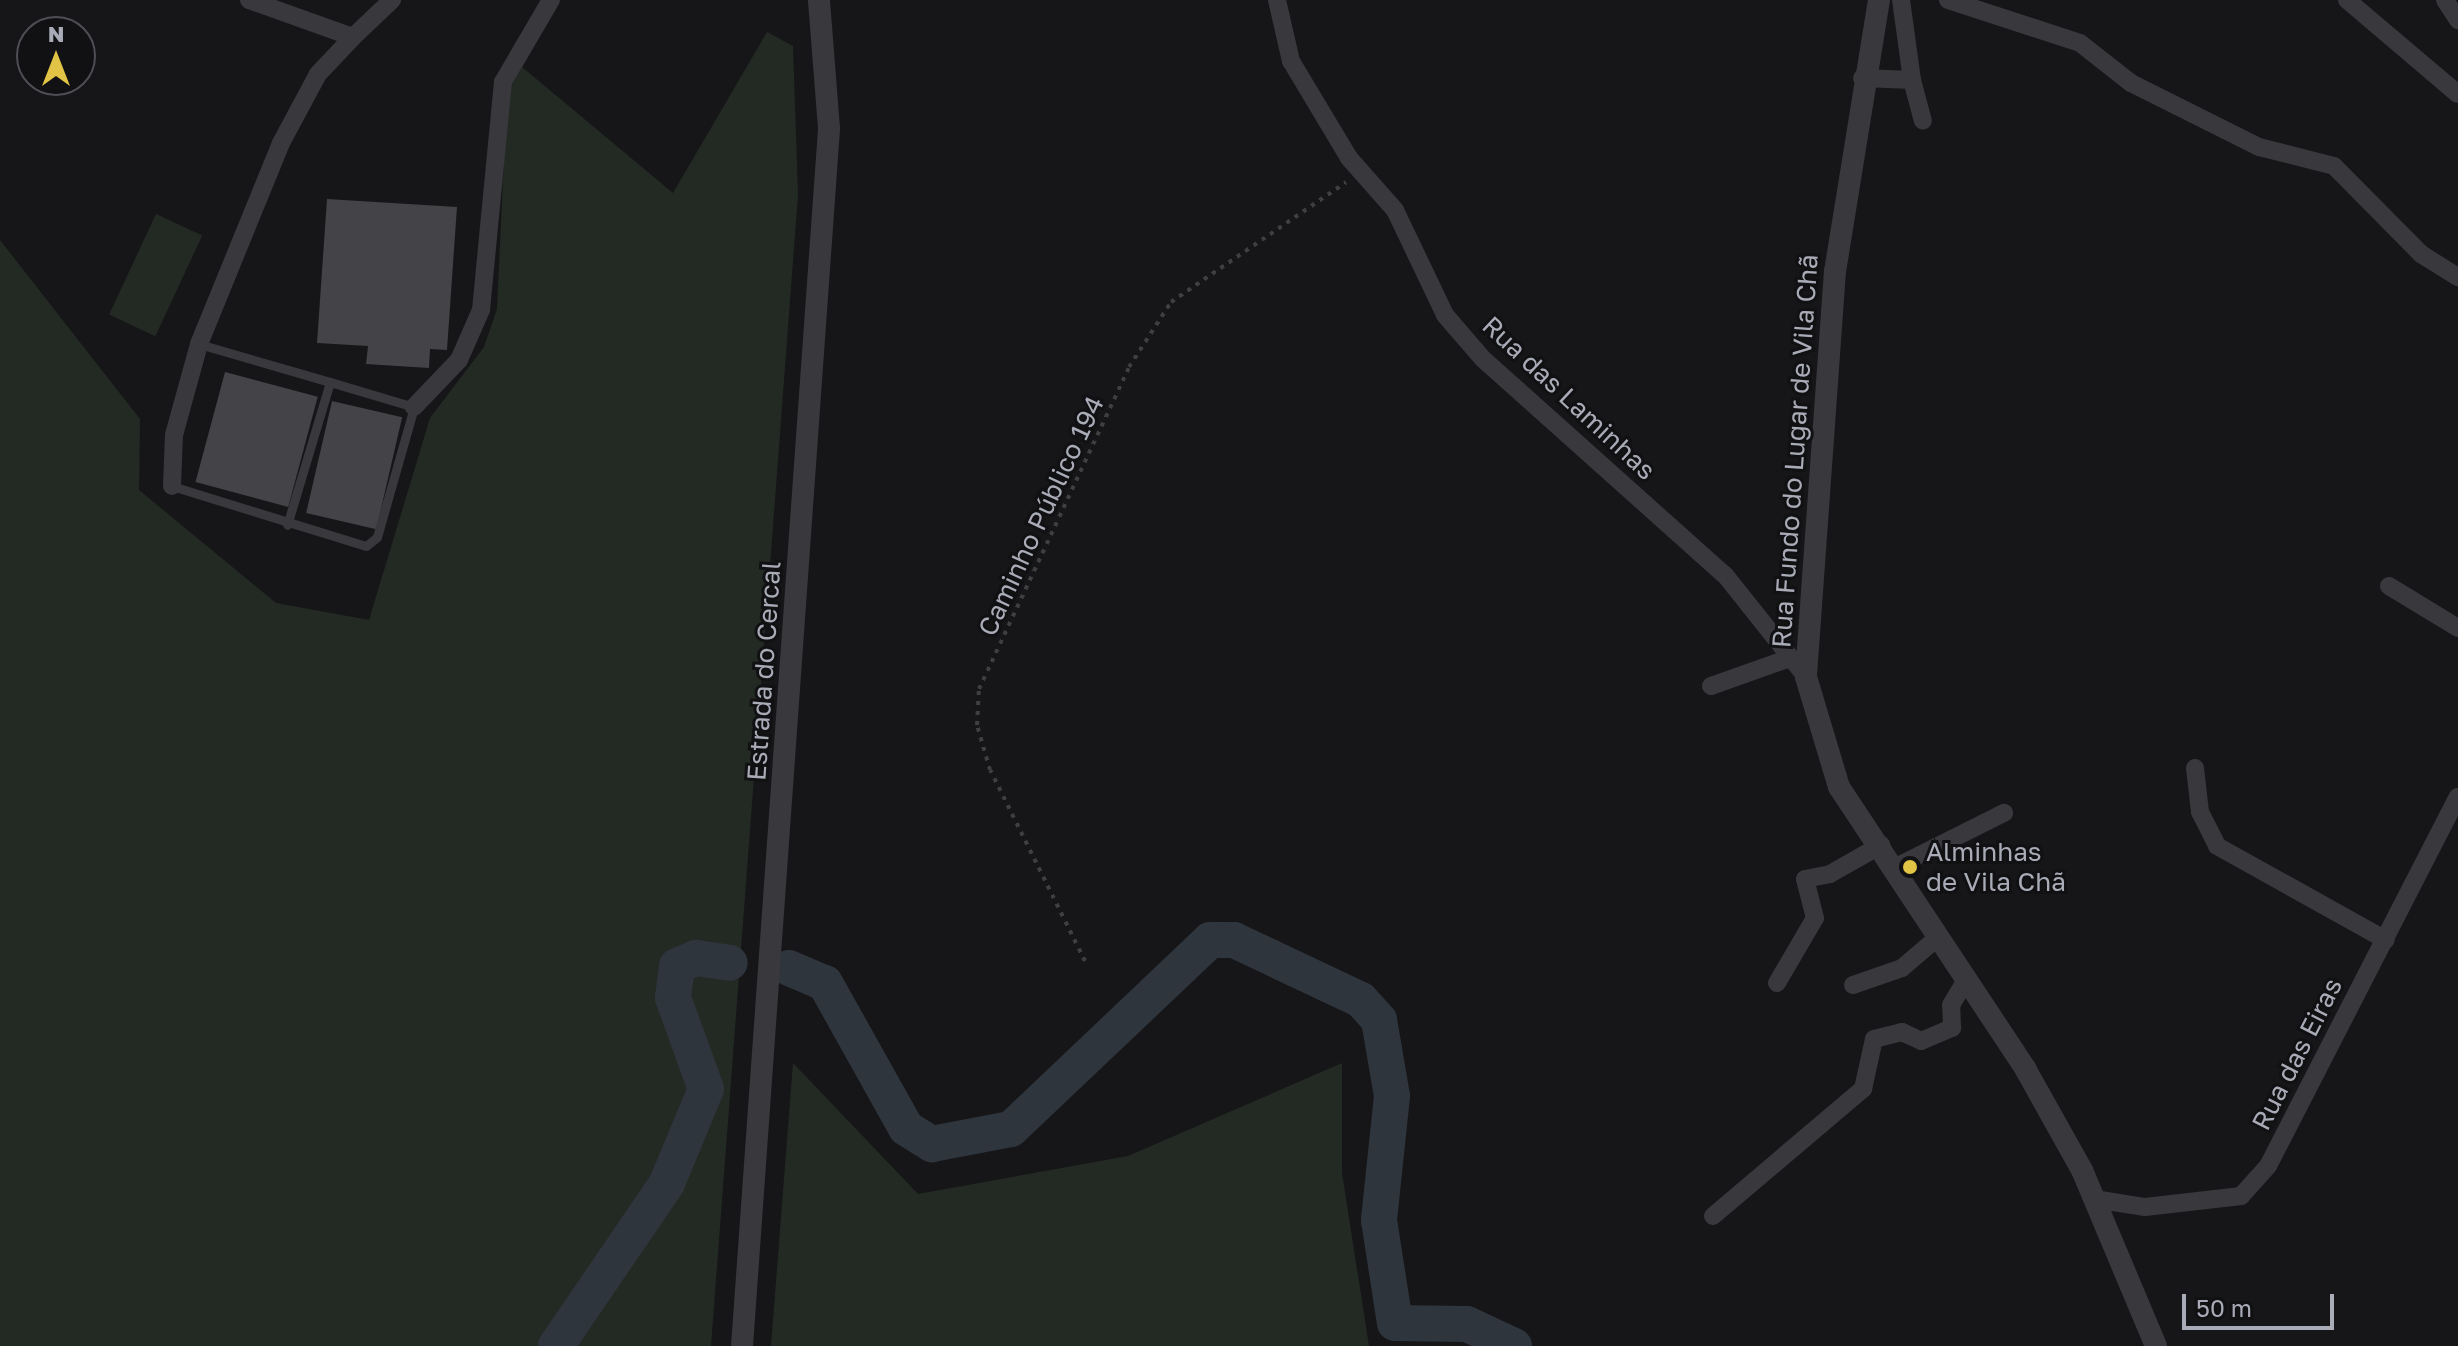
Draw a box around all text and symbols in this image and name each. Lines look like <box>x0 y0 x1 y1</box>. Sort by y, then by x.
north arrow <box>16 16 96 96</box>
text: N <box>48 20 64 47</box>
street label: Rua Fundo do Lugar de Vila Chã <box>1766 253 1824 649</box>
street label: Rua das Laminhas <box>1476 310 1662 486</box>
street label: Caminho Público 194 <box>972 391 1110 641</box>
street label: Estrada do Cercal <box>741 560 787 782</box>
place label: Alminhas de Vila Chã <box>1926 836 2066 898</box>
marker: Alminhas de Vila Chã <box>1901 858 1919 876</box>
street label: Rua das Eiras <box>2245 973 2349 1135</box>
scale bar <box>2186 1278 2338 1328</box>
text: 50 m <box>2196 1293 2252 1322</box>

